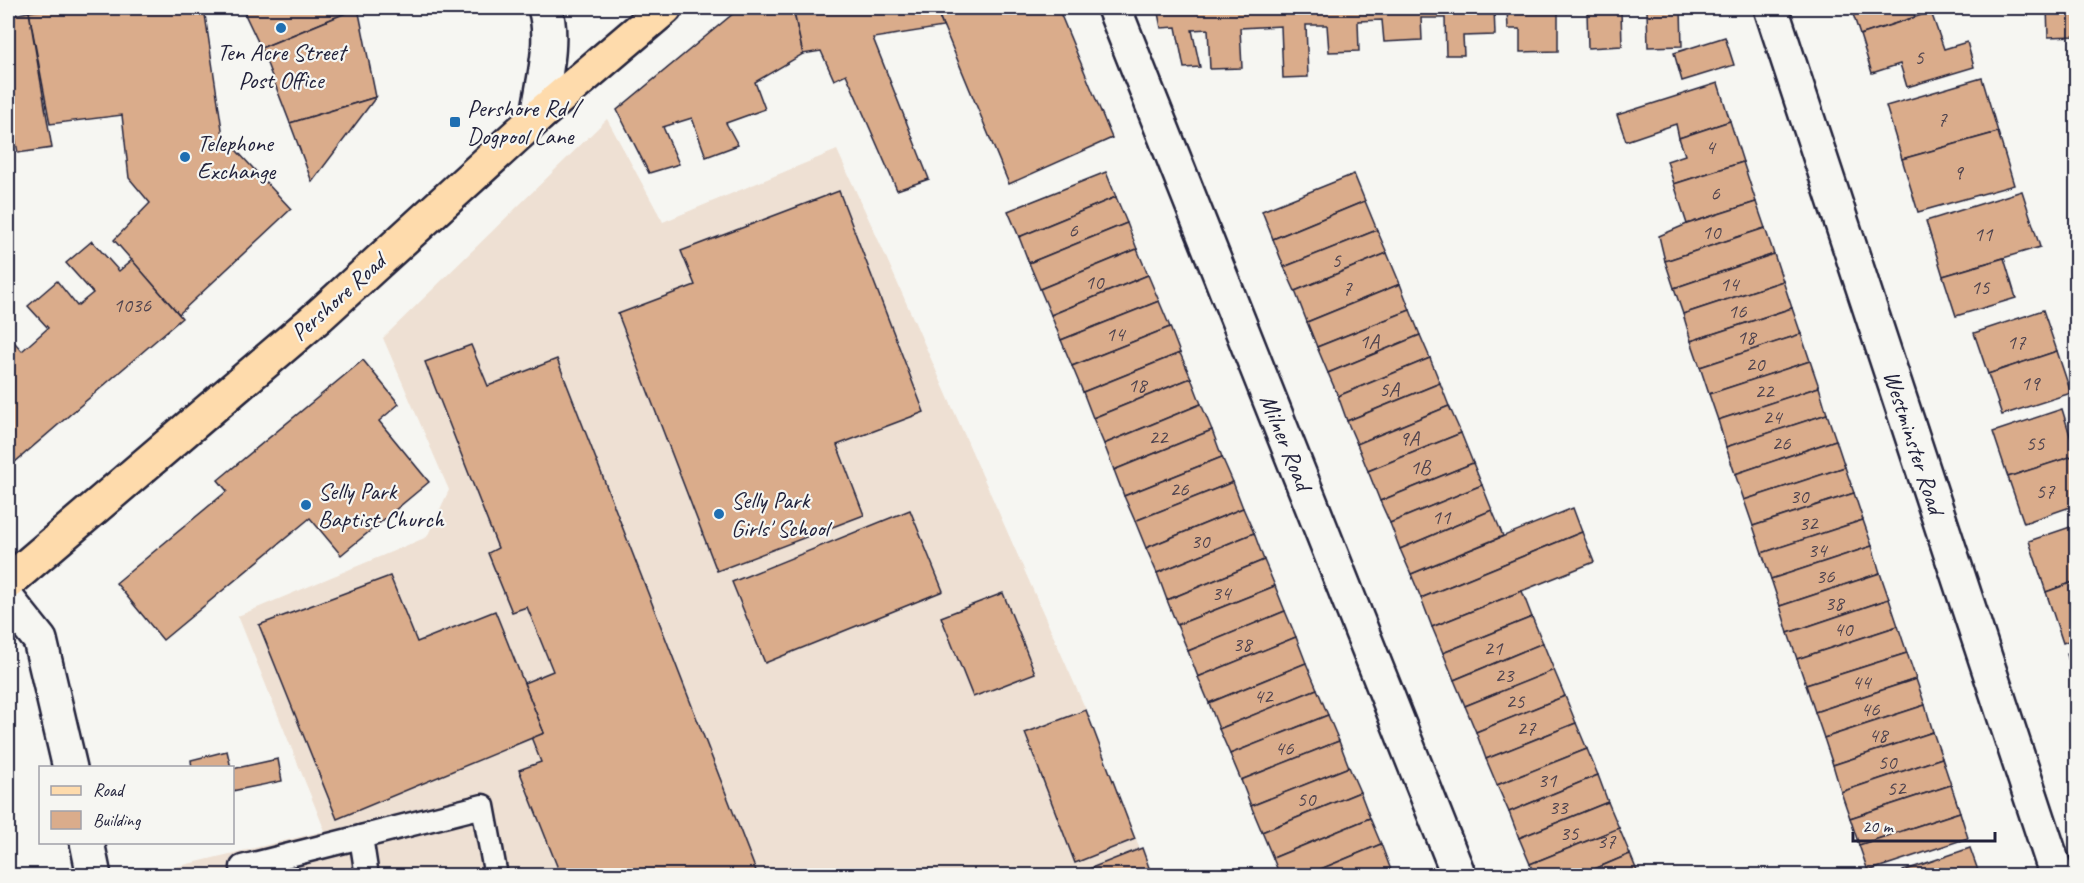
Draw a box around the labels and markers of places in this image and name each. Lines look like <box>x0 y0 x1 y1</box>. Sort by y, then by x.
marker: Ten Acre Street Post Office <box>274 21 288 35</box>
place label: Ten Acre Street Post Office <box>217 37 348 95</box>
place label: Pershore Rd / Dogpool Lane <box>467 93 585 151</box>
marker: Pershore Rd / Dogpool Lane <box>448 115 462 129</box>
place label: Telephone Exchange <box>197 128 277 186</box>
marker: Telephone Exchange <box>178 150 192 164</box>
place label: Selly Park Baptist Church <box>318 476 445 534</box>
place label: Selly Park Girls' School <box>731 485 832 543</box>
marker: Selly Park Baptist Church <box>299 498 313 512</box>
marker: Selly Park Girls' School <box>712 507 726 521</box>

